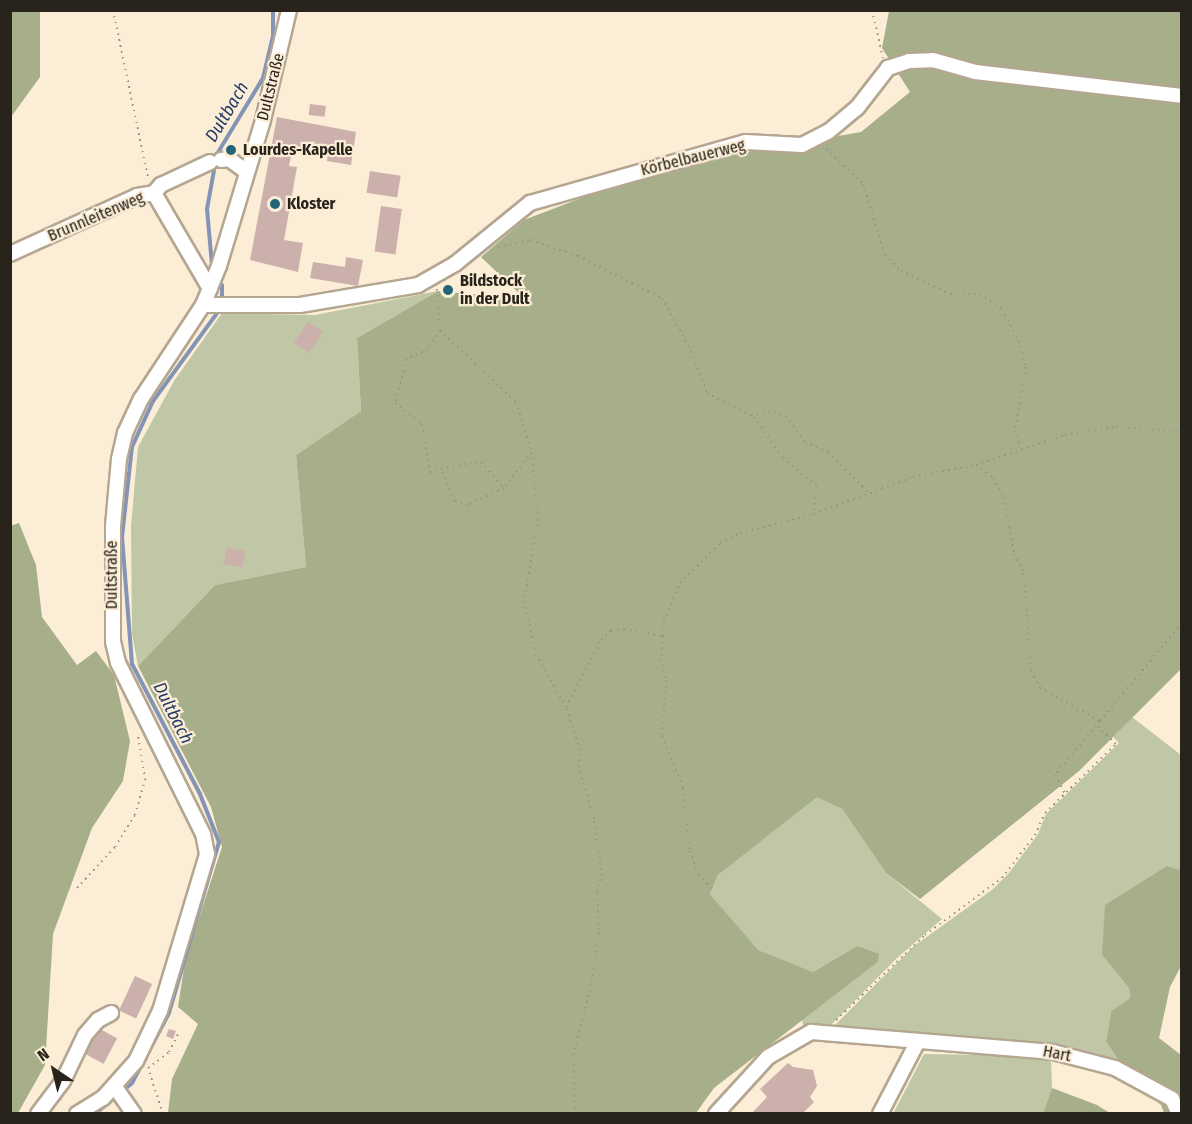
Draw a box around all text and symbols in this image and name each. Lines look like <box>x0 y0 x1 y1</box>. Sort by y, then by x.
street label: Dultstraße <box>253 51 289 123</box>
water label: Dultbach <box>201 78 253 146</box>
street label: Körbelbauerweg <box>639 136 747 180</box>
place label: Lourdes-Kapelle <box>243 140 353 160</box>
marker: Lourdes-Kapelle <box>224 143 238 157</box>
street label: Brunnleitenweg <box>45 188 147 246</box>
place label: Kloster <box>287 194 335 214</box>
marker: Kloster <box>268 197 282 211</box>
place label: Bildstock in der Dult <box>460 271 530 309</box>
marker: Bildstock in der Dult <box>441 283 455 297</box>
street label: Dultstraße <box>102 541 122 609</box>
water label: Dultbach <box>148 679 198 747</box>
north arrow <box>24 1040 84 1100</box>
street label: Hart <box>1041 1042 1073 1066</box>
text: N <box>34 1044 53 1065</box>

